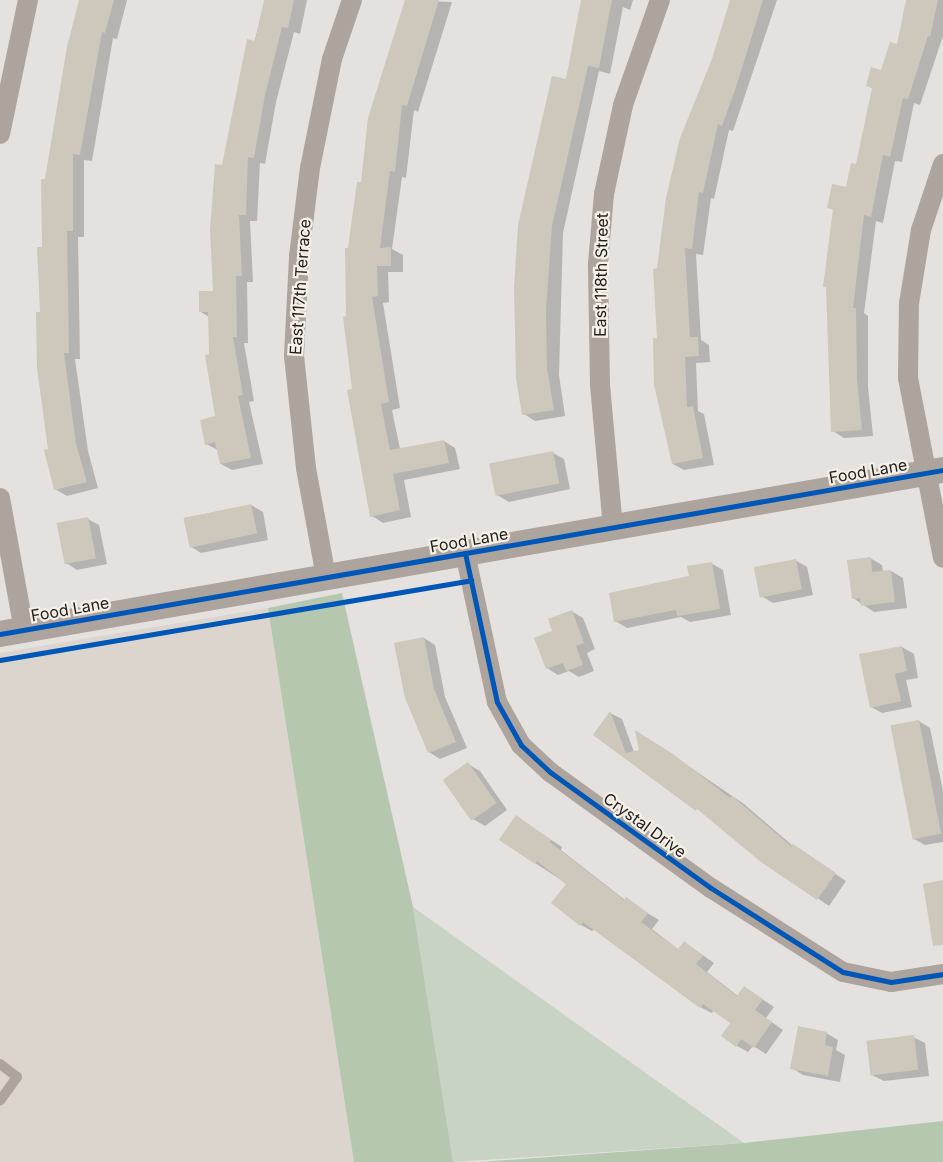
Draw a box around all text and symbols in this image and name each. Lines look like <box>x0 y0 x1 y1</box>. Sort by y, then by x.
street label: East 118th Street <box>590 213 612 337</box>
street label: East 117th Terrace <box>286 218 314 356</box>
street label: Food Lane <box>827 455 909 487</box>
street label: Food Lane <box>428 524 510 556</box>
street label: Food Lane <box>29 593 111 625</box>
street label: Crystal Drive <box>600 788 690 862</box>

